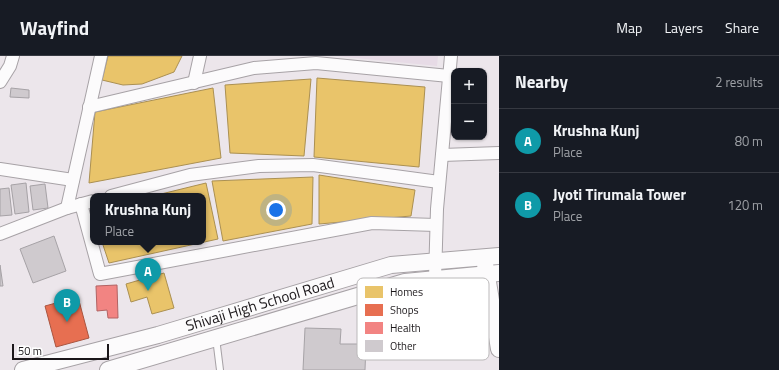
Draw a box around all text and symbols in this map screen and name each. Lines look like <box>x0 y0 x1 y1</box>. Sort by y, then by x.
text: Wayfind <box>20 13 89 42</box>
text: Map <box>616 17 642 38</box>
text: Layers <box>664 17 703 38</box>
text: Share <box>725 17 759 38</box>
map controls <box>451 68 487 140</box>
button: + <box>451 68 487 104</box>
text: Nearby <box>515 69 568 95</box>
text: 2 results <box>715 72 763 92</box>
button: − <box>451 104 487 140</box>
text: Krushna Kunj <box>553 119 639 142</box>
text: A <box>524 131 532 151</box>
text: 80 m <box>735 131 763 151</box>
text: Place <box>553 142 582 162</box>
text: Jyoti Tirumala Tower <box>553 183 686 206</box>
popup <box>90 193 206 245</box>
text: B <box>524 195 532 215</box>
text: 120 m <box>727 195 763 215</box>
text: Krushna Kunj <box>105 198 191 221</box>
your location <box>266 200 286 220</box>
text: Place <box>553 206 582 226</box>
text: Place <box>105 221 134 241</box>
pin: A <box>135 258 161 291</box>
street label: Shivaji High School Road <box>183 271 337 337</box>
legend <box>357 278 489 360</box>
text: Homes <box>390 284 423 300</box>
pin: B <box>54 289 80 322</box>
text: Shops <box>390 302 419 318</box>
text: Health <box>390 320 421 336</box>
text: Other <box>390 338 417 354</box>
scale bar <box>12 342 109 361</box>
text: 50 m <box>18 343 42 359</box>

